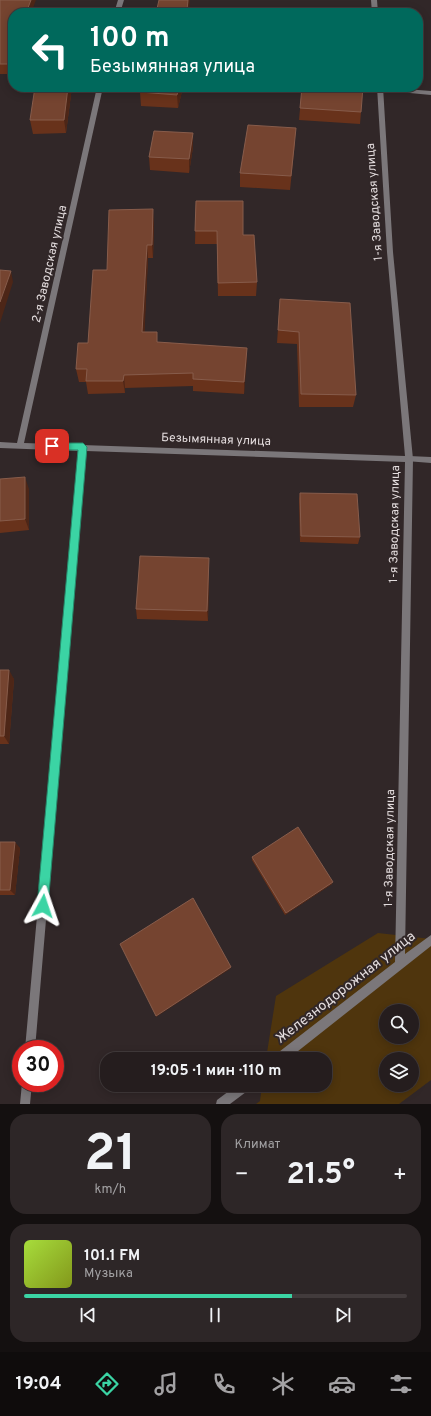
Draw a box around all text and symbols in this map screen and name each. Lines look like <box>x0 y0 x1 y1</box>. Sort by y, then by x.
text: 100 m <box>90 21 170 57</box>
icon: left <box>24 24 76 76</box>
text: Безымянная улица <box>90 56 255 79</box>
street label: 1-я Заводская улица <box>363 143 387 261</box>
street label: 2-я Заводская улица <box>29 204 71 324</box>
pin <box>35 429 69 463</box>
street label: Безымянная улица <box>161 430 271 450</box>
icon: arrive <box>41 435 63 457</box>
street label: 1-я Заводская улица <box>386 465 404 583</box>
street label: 1-я Заводская улица <box>381 789 399 907</box>
position arrow <box>22 885 64 927</box>
street label: Железнодорожная улица <box>273 928 419 1048</box>
map controls <box>379 1004 419 1092</box>
button: search <box>379 1004 419 1044</box>
speed limit sign: 30 <box>12 1040 64 1092</box>
button: layers <box>379 1052 419 1092</box>
text: 19:05 · 1 мин · 110 m <box>151 1062 281 1081</box>
text: 21 <box>84 1123 137 1189</box>
text: Климат <box>235 1137 280 1153</box>
text: 21.5° <box>286 1157 355 1194</box>
text: − <box>235 1162 249 1189</box>
text: + <box>393 1162 407 1189</box>
text: km/h <box>94 1182 126 1198</box>
text: 101.1 FM <box>84 1247 140 1266</box>
text: Музыка <box>84 1266 133 1282</box>
icon: previous <box>77 1304 99 1326</box>
icon: pause <box>204 1304 226 1326</box>
icon: next <box>332 1304 354 1326</box>
icon: directions <box>93 1370 121 1398</box>
icon: music <box>152 1370 180 1398</box>
icon: phone <box>210 1370 238 1398</box>
icon: climate <box>269 1370 297 1398</box>
icon: car <box>328 1370 356 1398</box>
icon: filters <box>387 1370 415 1398</box>
text: 19:04 <box>15 1373 62 1396</box>

